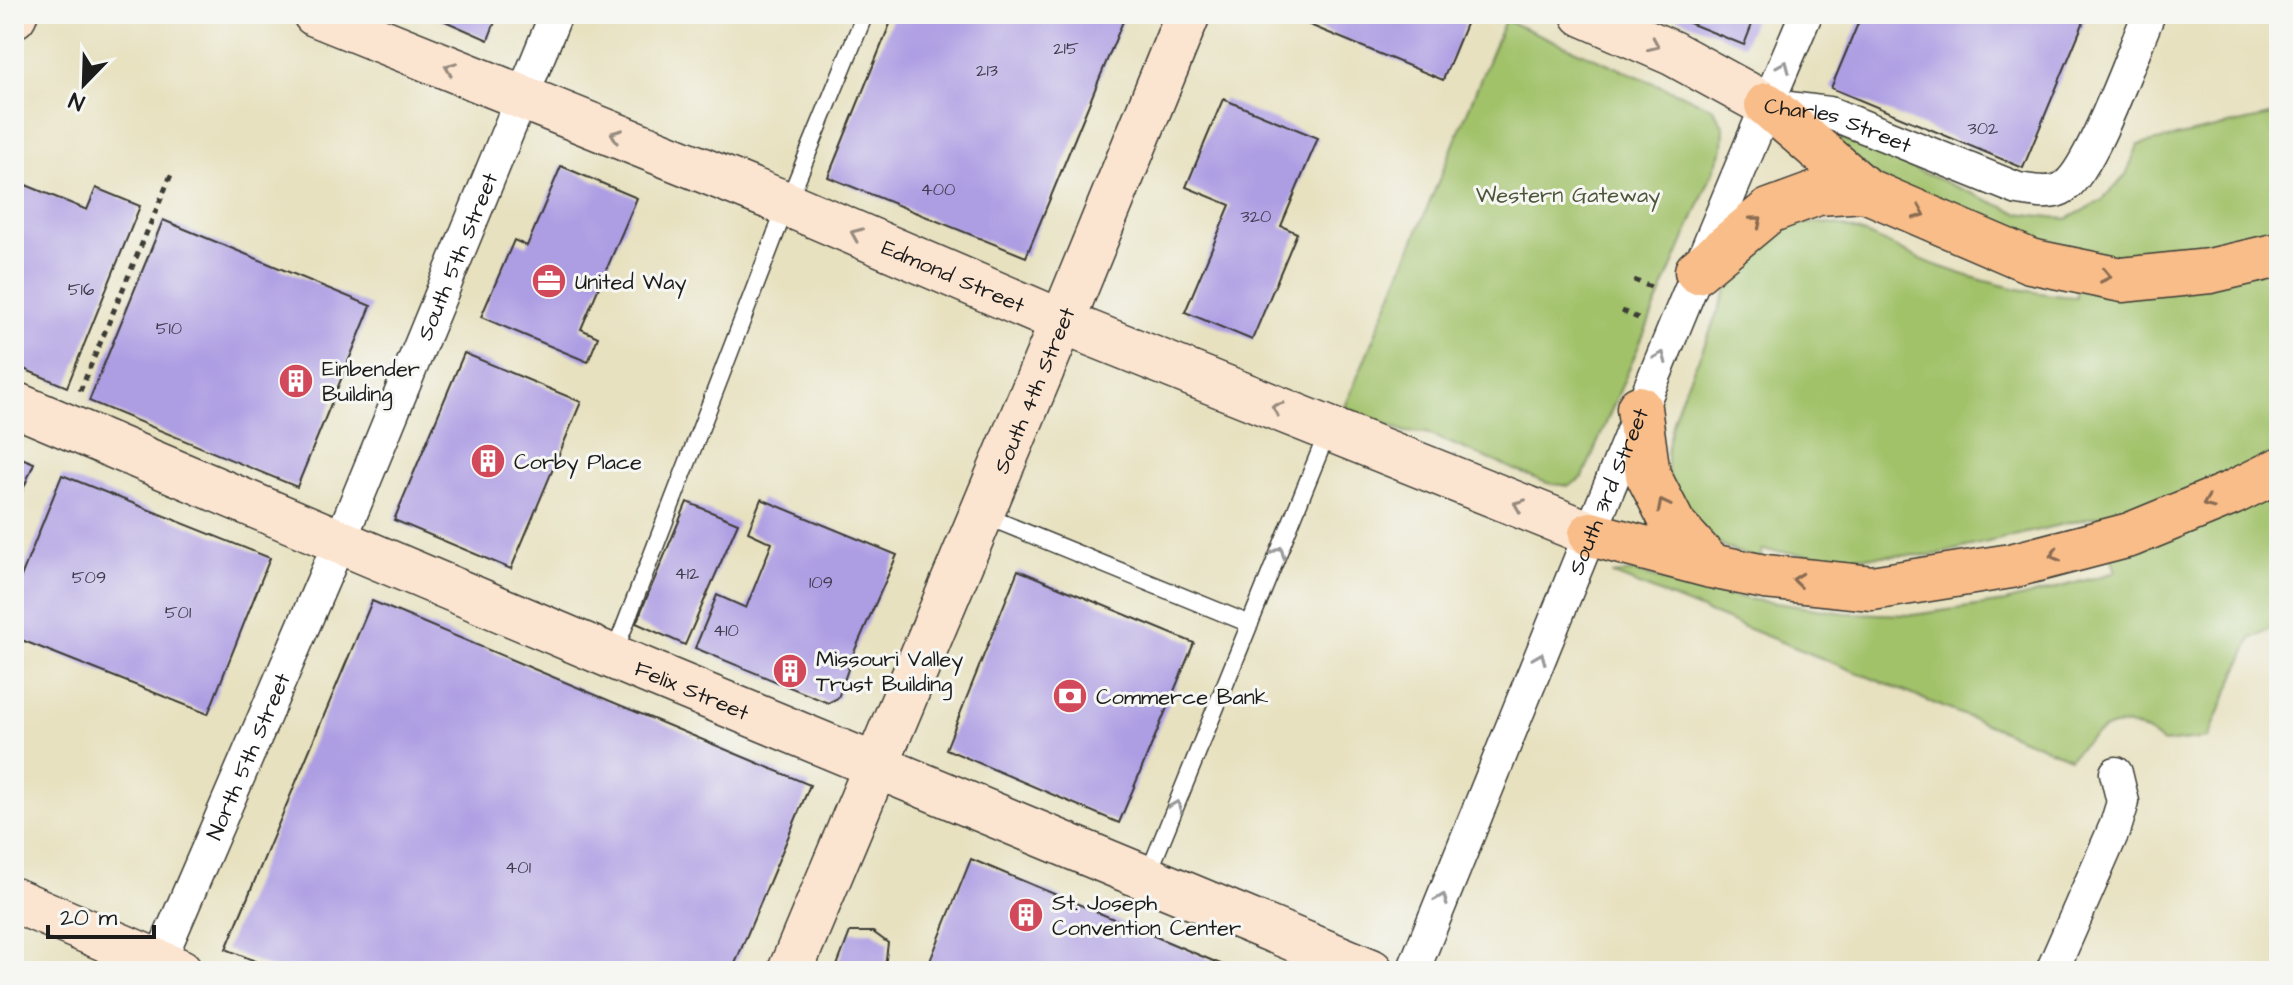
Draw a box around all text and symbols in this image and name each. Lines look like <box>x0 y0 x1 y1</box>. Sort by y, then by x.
house number: 215 <box>1053 36 1079 61</box>
one-way arrow <box>1646 36 1660 52</box>
north arrow <box>44 44 124 124</box>
house number: 213 <box>976 58 998 83</box>
one-way arrow <box>1774 60 1790 74</box>
one-way arrow <box>444 61 458 78</box>
text: N <box>64 84 89 118</box>
street label: Charles Street <box>1762 91 1916 161</box>
house number: 302 <box>1968 116 1999 141</box>
one-way arrow <box>610 128 624 145</box>
street label: South 5th Street <box>410 168 506 345</box>
house number: 400 <box>921 177 955 202</box>
park label: Western Gateway <box>1476 180 1660 212</box>
house number: 320 <box>1241 204 1271 229</box>
one-way arrow <box>1912 204 1926 220</box>
one-way arrow <box>1748 216 1762 231</box>
one-way arrow <box>850 228 864 244</box>
street label: Edmond Street <box>877 232 1029 321</box>
office icon: United Way <box>530 262 568 300</box>
place label: United Way <box>575 267 687 299</box>
one-way arrow <box>2099 267 2113 284</box>
house number: 516 <box>68 277 94 302</box>
street label: South 4th Street <box>986 303 1084 479</box>
house number: 510 <box>156 316 182 341</box>
one-way arrow <box>1651 351 1667 365</box>
place label: Einbender Building <box>322 354 420 411</box>
building icon: Einbender Building <box>277 362 315 400</box>
one-way arrow <box>1271 401 1285 418</box>
street label: South 3rd Street <box>1561 403 1657 580</box>
building icon: Corby Place <box>469 442 507 480</box>
place label: Corby Place <box>514 447 642 479</box>
one-way arrow <box>2202 493 2216 510</box>
one-way arrow <box>1513 498 1527 515</box>
one-way arrow <box>1658 499 1673 514</box>
one-way arrow <box>2048 545 2062 562</box>
one-way arrow <box>1270 546 1286 560</box>
house number: 412 <box>675 561 700 586</box>
house number: 509 <box>72 565 106 590</box>
house number: 109 <box>809 570 833 595</box>
one-way arrow <box>1791 572 1804 589</box>
house number: 501 <box>165 600 191 625</box>
house number: 410 <box>713 618 739 643</box>
place label: Missouri Valley Trust Building <box>816 644 963 701</box>
building icon: Missouri Valley Trust Building <box>771 652 809 690</box>
one-way arrow <box>1530 652 1547 666</box>
street label: Felix Street <box>630 654 754 729</box>
street label: North 5th Street <box>199 668 299 845</box>
bank icon: Commerce Bank <box>1051 677 1089 715</box>
place label: Commerce Bank <box>1096 682 1269 713</box>
one-way arrow <box>1166 800 1183 814</box>
house number: 401 <box>505 855 531 880</box>
place label: St. Joseph Convention Center <box>1052 888 1241 944</box>
scale bar <box>48 889 154 939</box>
one-way arrow <box>1432 893 1449 907</box>
building icon: St. Joseph Convention Center <box>1007 896 1045 934</box>
text: 20 m <box>60 901 117 935</box>

